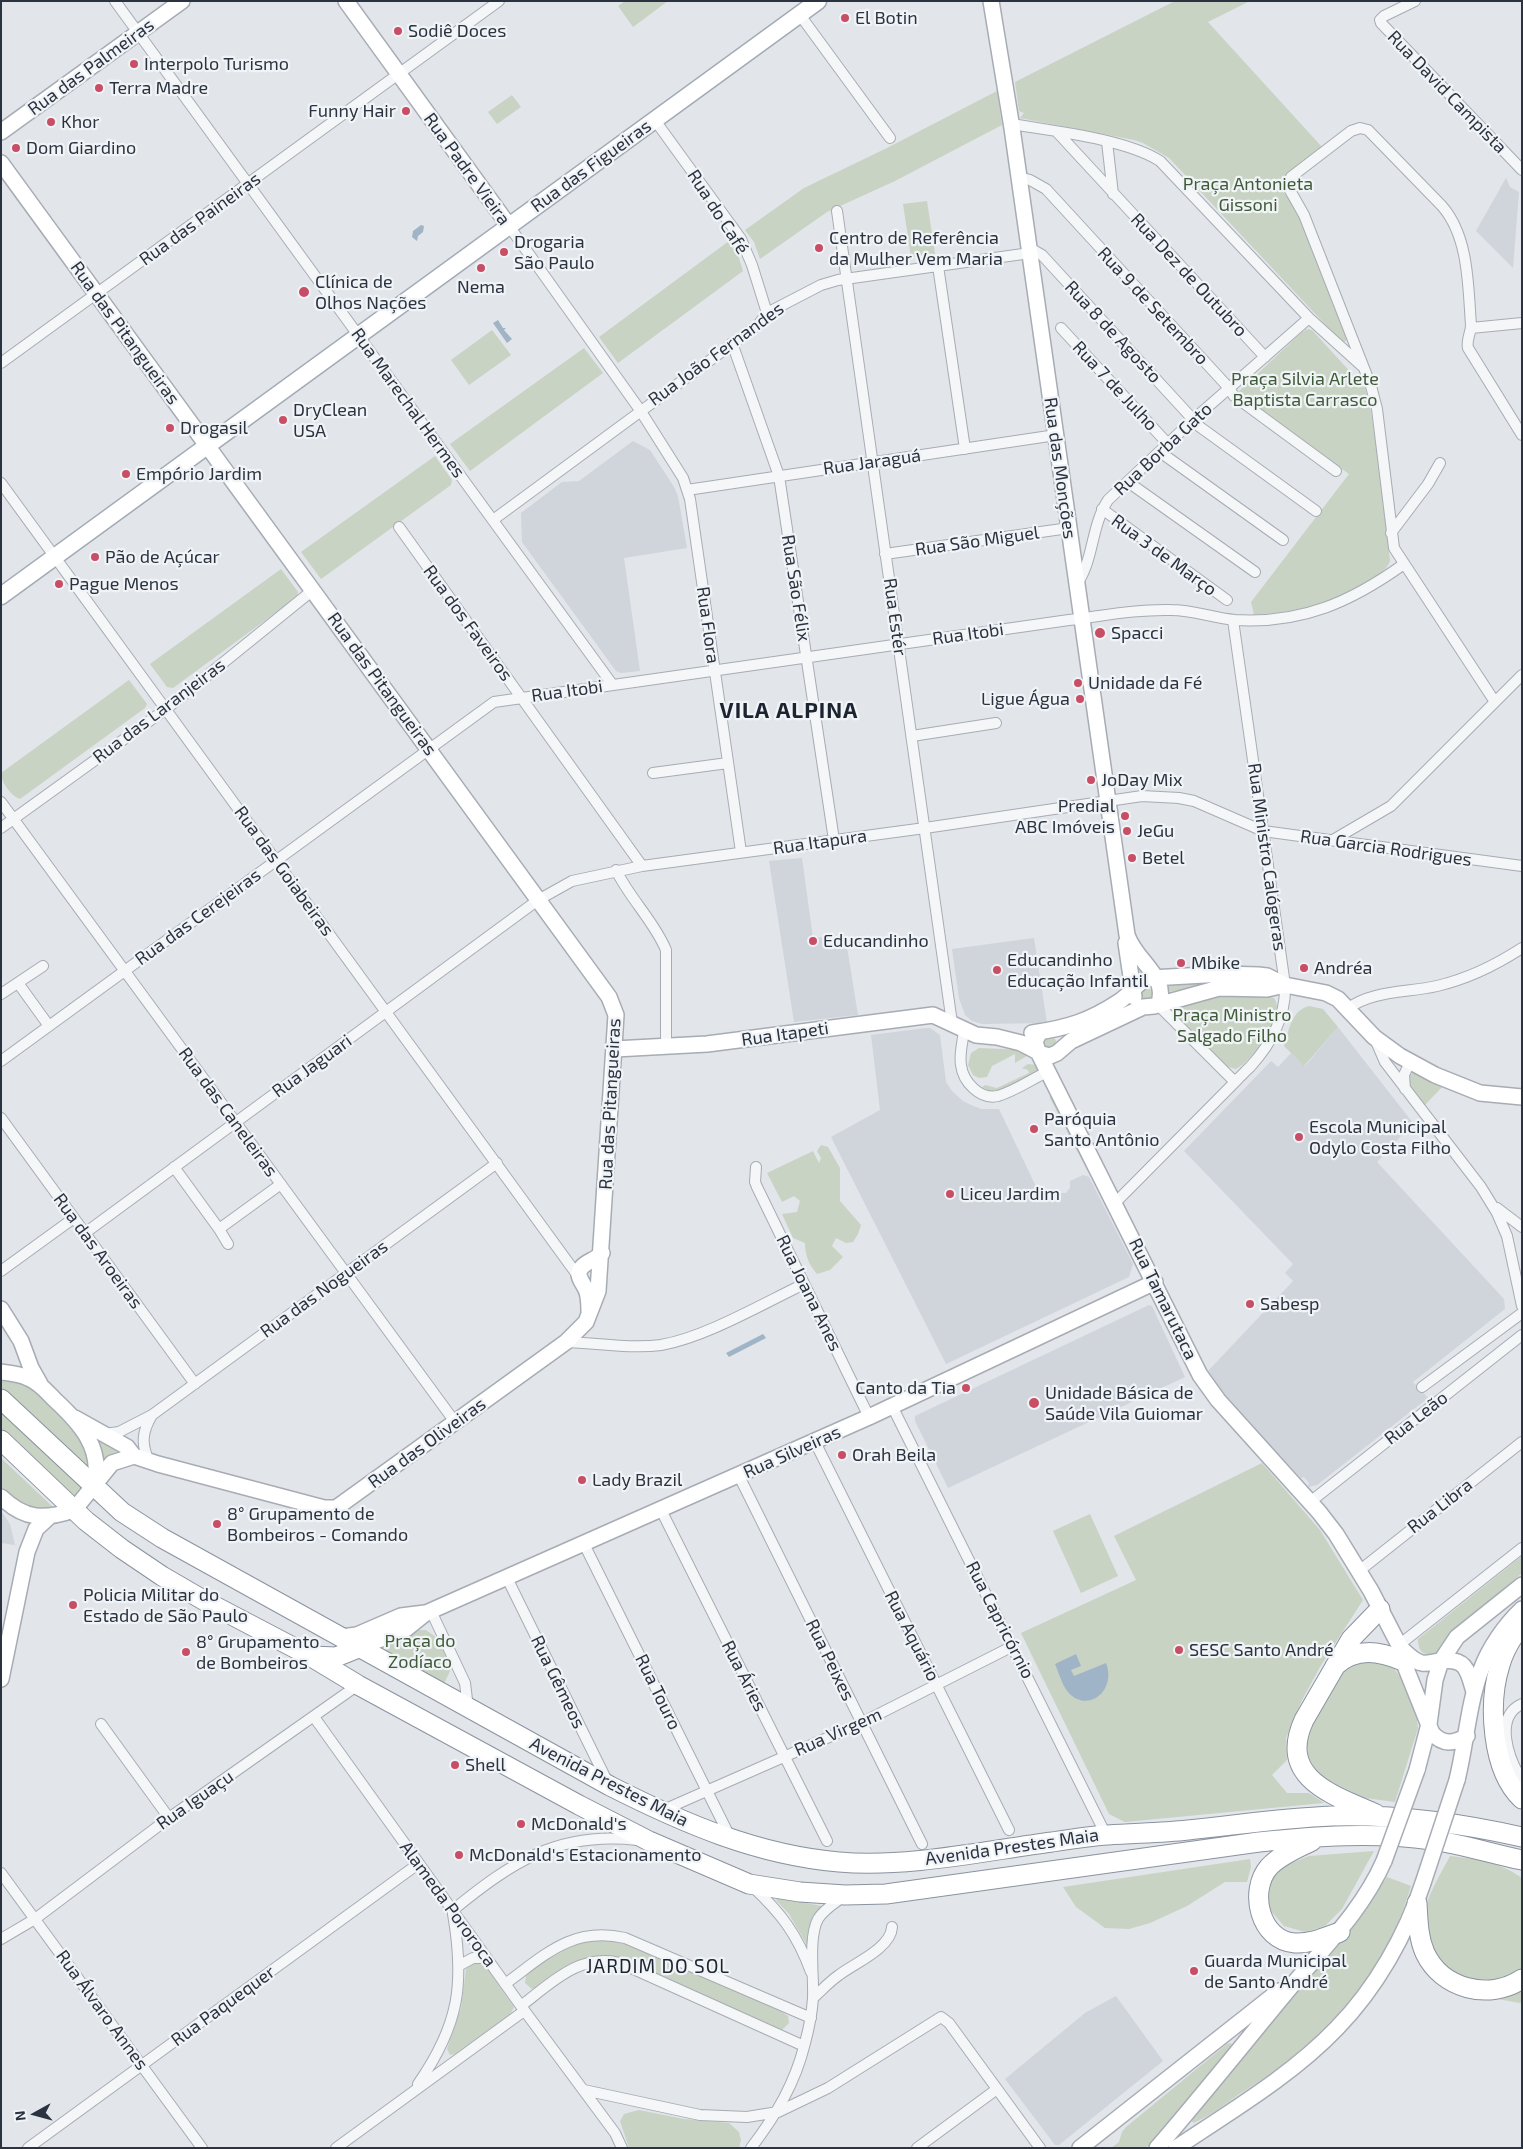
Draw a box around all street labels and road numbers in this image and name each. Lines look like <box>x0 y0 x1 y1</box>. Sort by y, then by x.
street label: Rua das Palmeiras <box>24 14 158 120</box>
street label: Rua David Campista <box>1383 26 1511 158</box>
street label: Rua Padre Vieira <box>419 109 515 229</box>
street label: Rua das Figueiras <box>527 115 655 217</box>
street label: Rua do Café <box>683 166 753 258</box>
street label: Rua das Paineiras <box>135 168 265 270</box>
street label: Rua Dez de Outubro <box>1126 209 1252 341</box>
street label: Rua 9 de Setembro <box>1093 243 1213 369</box>
street label: Rua das Pitangueiras <box>66 257 184 409</box>
street label: Rua 8 de Agosto <box>1060 276 1166 388</box>
street label: Rua João Fernandes <box>644 298 788 410</box>
street label: Rua Marechal Hermes <box>346 324 470 482</box>
street label: Rua 7 de Julho <box>1068 337 1162 435</box>
street label: Rua das Monções <box>1039 396 1081 540</box>
street label: Rua Borba Gato <box>1109 398 1217 500</box>
street label: Rua Jaraguá <box>822 444 922 480</box>
street label: Rua 3 de Março <box>1107 510 1221 600</box>
street label: Rua São Miguel <box>914 522 1040 560</box>
street label: Rua São Félix <box>777 533 815 643</box>
street label: Rua dos Faveiros <box>419 561 517 685</box>
street label: Rua Estér <box>879 577 911 657</box>
street label: Rua Flora <box>692 585 724 665</box>
street label: Rua das Pitangueiras <box>323 608 441 760</box>
street label: Rua Itobi <box>931 618 1005 650</box>
street label: Rua das Laranjeiras <box>89 654 229 768</box>
street label: Rua Itobi <box>530 675 604 707</box>
street label: Rua Ministro Calógeras <box>1243 762 1291 952</box>
street label: Rua das Goiabeiras <box>230 802 338 940</box>
street label: Rua Itapura <box>772 825 868 859</box>
street label: Rua Garcia Rodrigues <box>1299 825 1473 871</box>
street label: Rua das Cerejeiras <box>131 864 265 970</box>
street label: Rua Itapeti <box>740 1017 830 1051</box>
street label: Rua das Pitangueiras <box>595 1018 625 1190</box>
street label: Rua Jaguari <box>268 1030 356 1102</box>
street label: Rua das Caneleiras <box>174 1043 282 1181</box>
street label: Rua das Aroeiras <box>49 1189 147 1313</box>
street label: Rua Joana Anes <box>772 1231 846 1355</box>
street label: Rua Tamarutaca <box>1124 1235 1202 1363</box>
street label: Rua das Nogueiras <box>256 1236 392 1342</box>
street label: Rua Leão <box>1380 1387 1452 1449</box>
street label: Rua das Oliveiras <box>364 1393 490 1493</box>
street label: Rua Silveiras <box>740 1421 844 1483</box>
street label: Rua Libra <box>1403 1474 1477 1538</box>
street label: Rua Capricórnio <box>961 1558 1039 1682</box>
street label: Rua Aquário <box>880 1587 944 1685</box>
street label: Rua Peixes <box>801 1616 859 1704</box>
street label: Rua Gêmeos <box>526 1632 590 1732</box>
street label: Rua Áries <box>717 1637 771 1715</box>
street label: Rua Touro <box>630 1651 686 1733</box>
street label: Rua Virgem <box>791 1703 885 1761</box>
street label: Avenida Prestes Maia <box>526 1733 692 1831</box>
street label: Rua Iguaçu <box>152 1766 238 1834</box>
street label: Avenida Prestes Maia <box>924 1824 1100 1870</box>
street label: Alameda Pororoca <box>395 1837 501 1971</box>
street label: Rua Álvaro Annes <box>51 1946 153 2074</box>
street label: Rua Paquequer <box>167 1961 279 2051</box>

